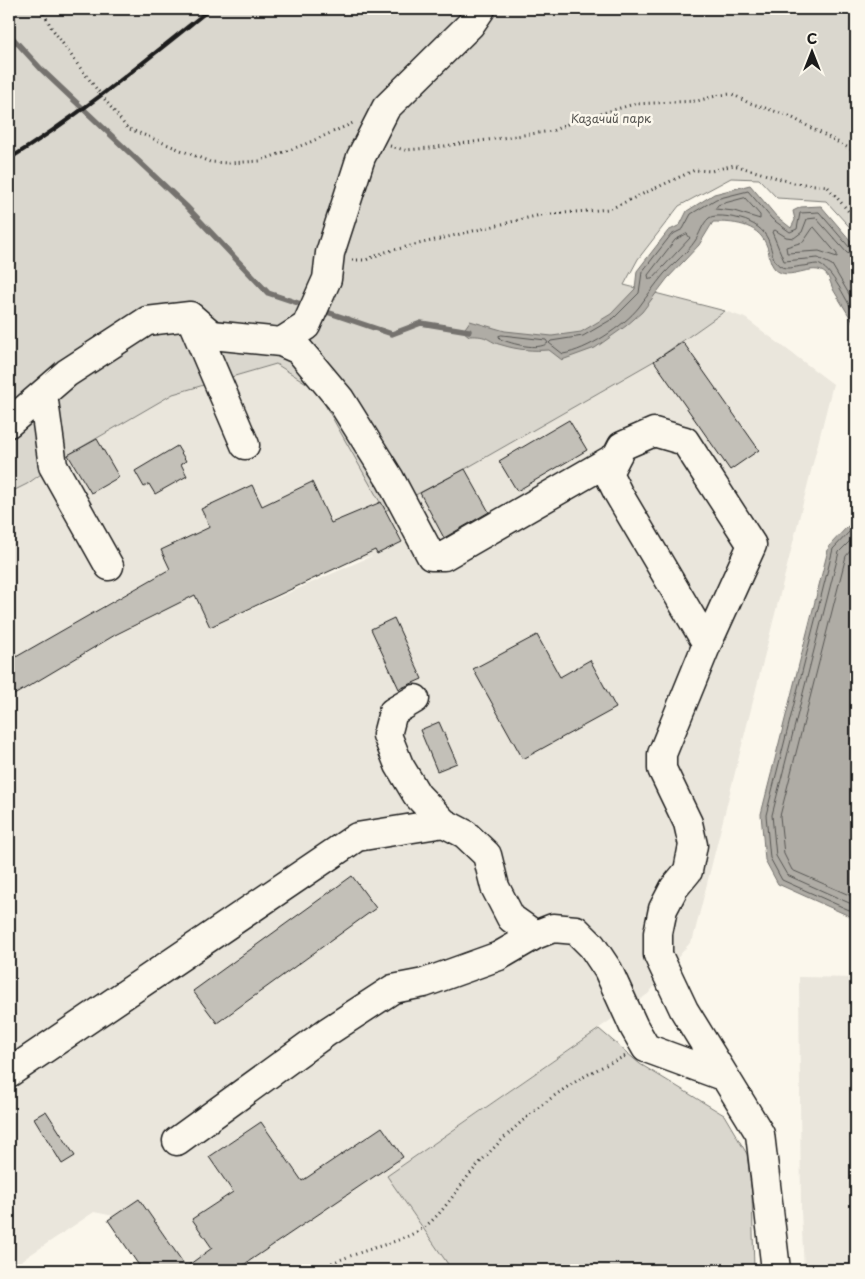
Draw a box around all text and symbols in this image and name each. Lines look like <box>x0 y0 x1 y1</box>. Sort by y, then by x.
north arrow <box>788 28 838 78</box>
text: С <box>807 28 817 49</box>
park label: Казачий парк <box>571 109 652 127</box>

